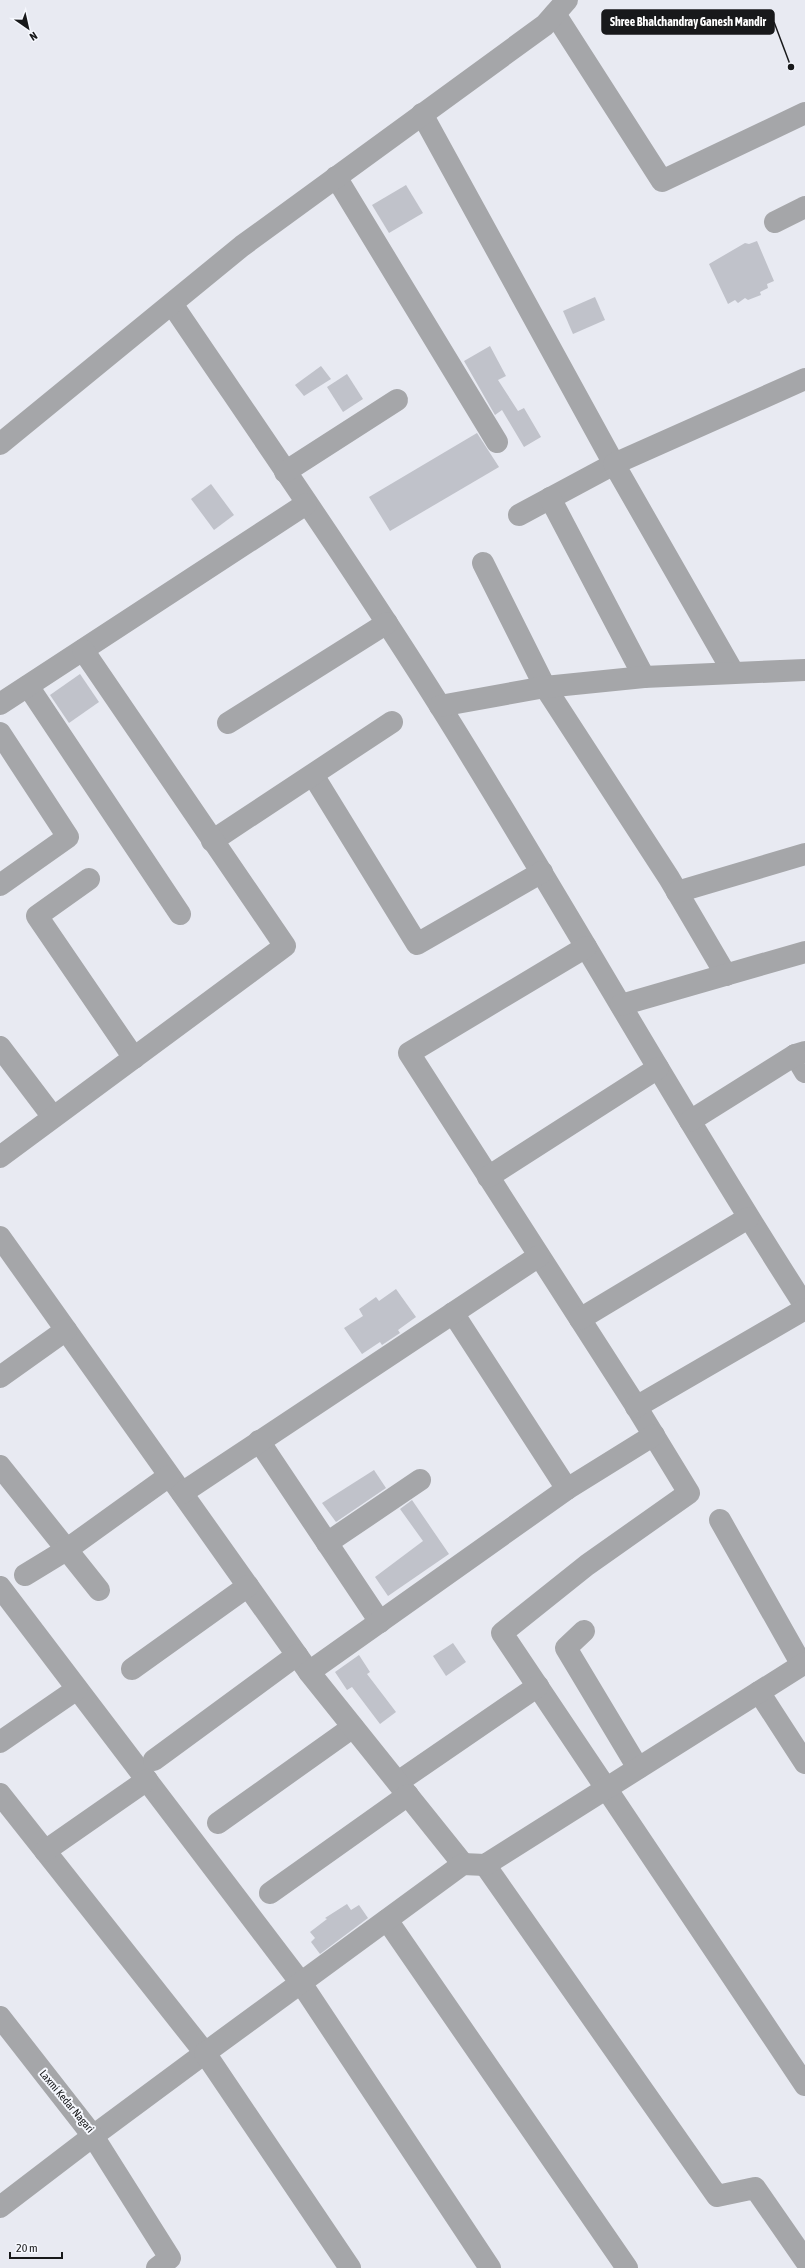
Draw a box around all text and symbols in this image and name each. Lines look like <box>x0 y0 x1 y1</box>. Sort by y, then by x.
north arrow <box>8 8 48 48</box>
callout: Shree Bhalchandray Ganesh Mandir <box>602 10 774 34</box>
text: Shree Bhalchandray Ganesh Mandir <box>610 15 767 29</box>
text: N <box>28 29 40 43</box>
street label: Laxmi Kedar Nagari <box>37 2067 97 2135</box>
scale bar <box>10 2234 62 2260</box>
text: 20 m <box>16 2241 38 2255</box>

